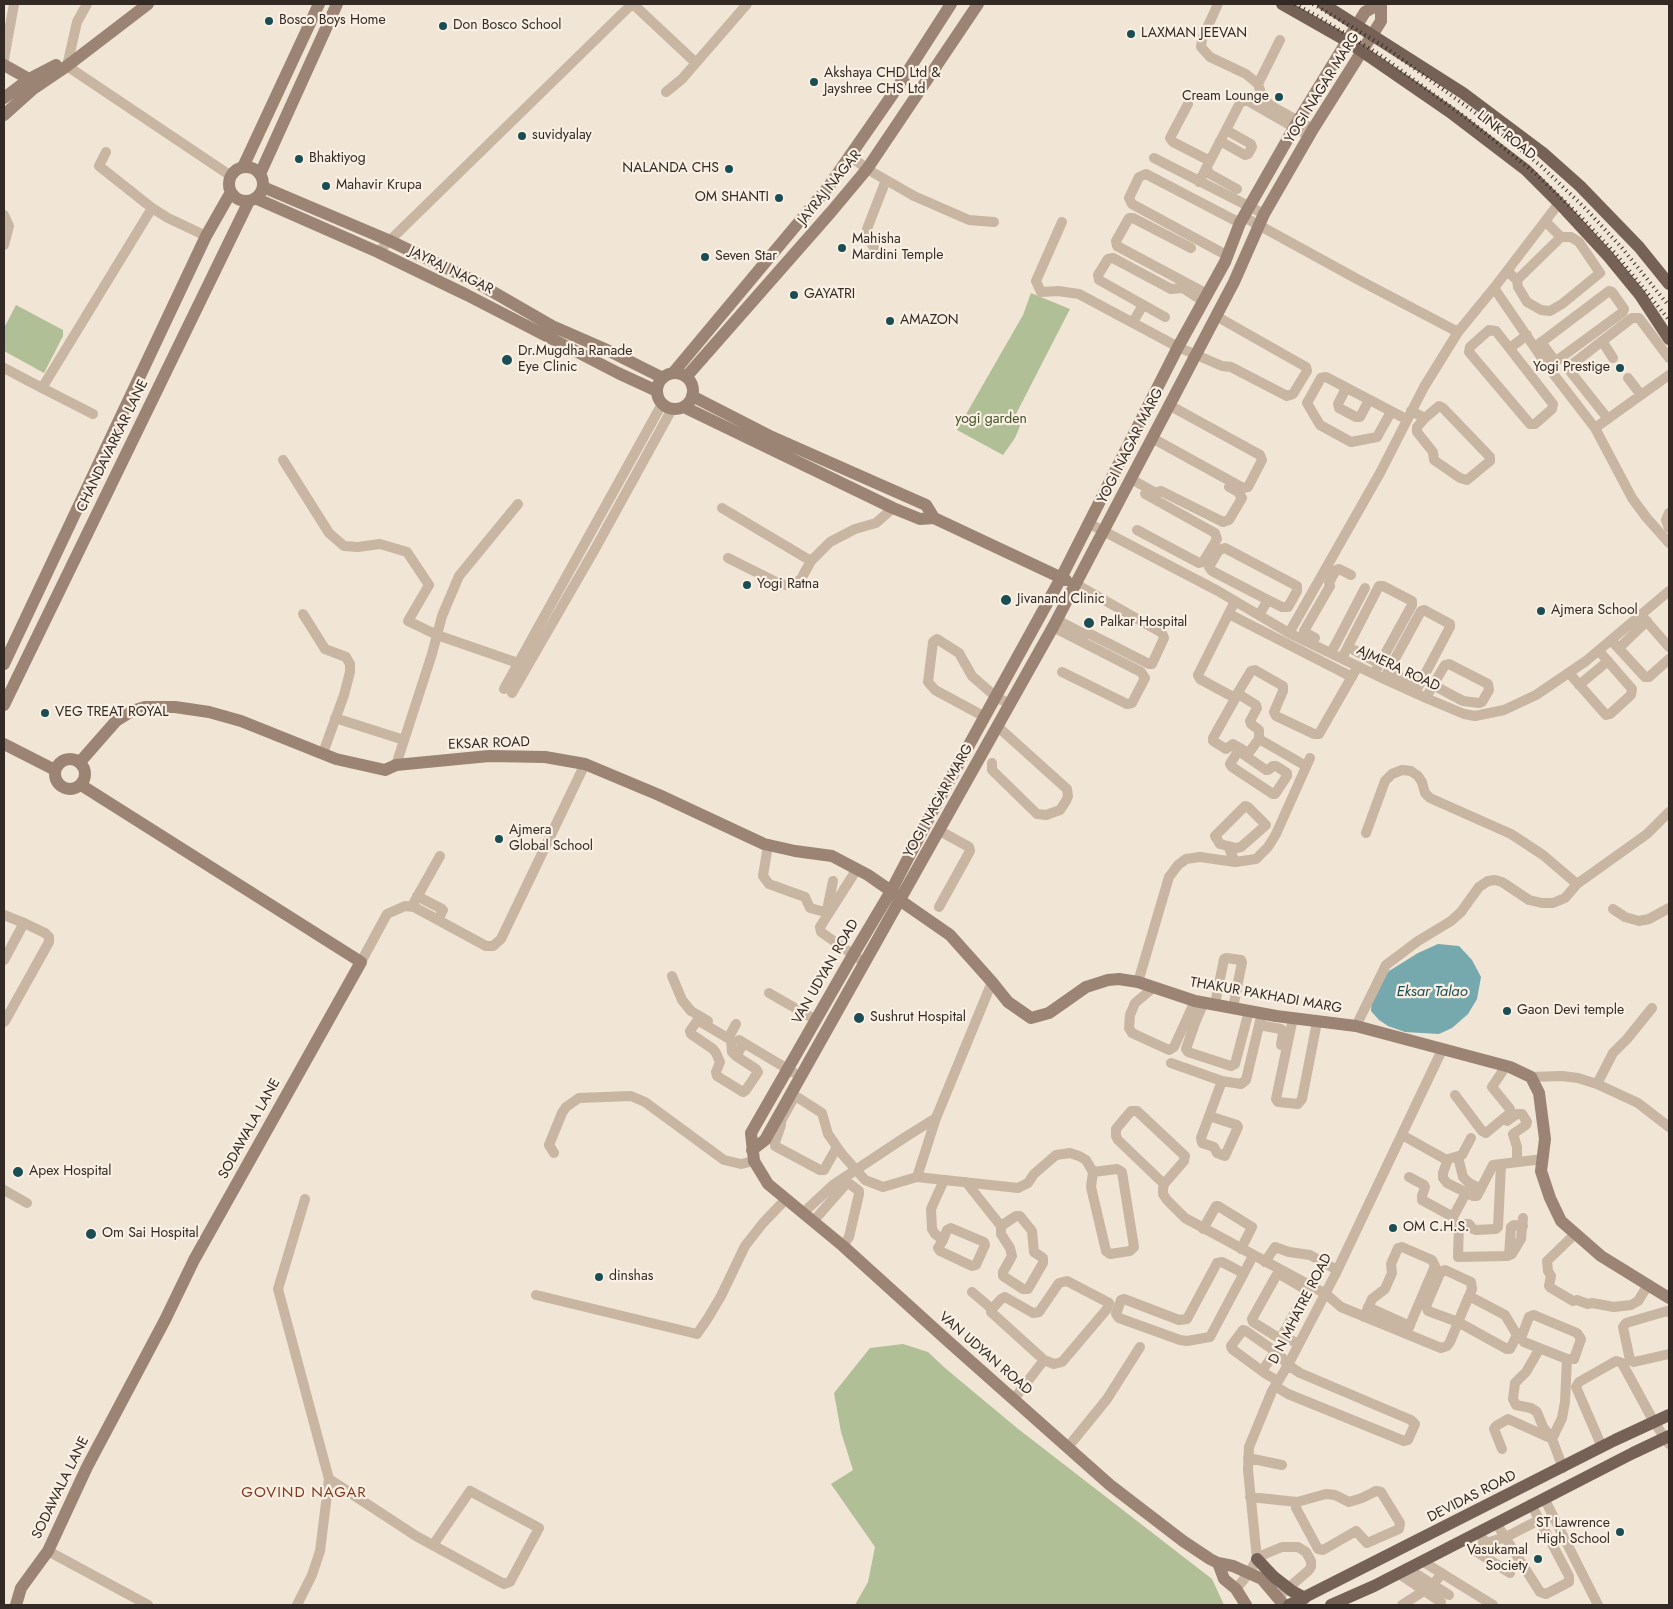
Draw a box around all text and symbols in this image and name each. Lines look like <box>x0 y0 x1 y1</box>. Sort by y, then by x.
place label: Bosco Boys Home <box>279 13 386 29</box>
marker: Bosco Boys Home <box>263 15 275 27</box>
place label: Don Bosco School <box>453 18 562 34</box>
marker: Don Bosco School <box>437 20 449 32</box>
place label: LAXMAN JEEVAN <box>1141 26 1247 42</box>
marker: LAXMAN JEEVAN <box>1125 28 1137 40</box>
street label: YOGI NAGAR MARG <box>1282 30 1364 146</box>
place label: Akshaya CHD Ltd & Jayshree CHS Ltd <box>824 66 941 98</box>
marker: Akshaya CHD Ltd & Jayshree CHS Ltd <box>808 76 820 88</box>
place label: Cream Lounge <box>1182 89 1269 105</box>
marker: Cream Lounge <box>1273 91 1285 103</box>
street label: LINK ROAD <box>1473 108 1539 164</box>
place label: suvidyalay <box>532 128 592 144</box>
marker: suvidyalay <box>516 130 528 142</box>
street label: JAYRAJ NAGAR <box>795 147 865 229</box>
place label: Bhaktiyog <box>309 151 366 167</box>
marker: Bhaktiyog <box>293 153 305 165</box>
place label: NALANDA CHS <box>622 161 719 177</box>
marker: NALANDA CHS <box>723 163 735 175</box>
place label: Mahavir Krupa <box>336 178 422 194</box>
marker: Mahavir Krupa <box>320 180 332 192</box>
place label: OM SHANTI <box>695 190 769 206</box>
marker: OM SHANTI <box>773 192 785 204</box>
place label: Mahisha Mardini Temple <box>852 232 943 264</box>
marker: Mahisha Mardini Temple <box>836 242 848 254</box>
street label: JAYRAJ NAGAR <box>406 243 496 299</box>
place label: Seven Star <box>715 249 777 265</box>
marker: Seven Star <box>699 251 711 263</box>
place label: GAYATRI <box>804 287 855 303</box>
marker: GAYATRI <box>788 289 800 301</box>
place label: AMAZON <box>900 313 959 329</box>
marker: AMAZON <box>884 315 896 327</box>
place label: Dr.Mugdha Ranade Eye Clinic <box>518 344 632 377</box>
marker: Dr.Mugdha Ranade Eye Clinic <box>500 353 514 367</box>
place label: Yogi Prestige <box>1533 360 1610 376</box>
marker: Yogi Prestige <box>1614 362 1626 374</box>
street label: CHANDAVARKAR LANE <box>74 377 152 515</box>
street label: YOGI NAGAR MARG <box>1095 385 1167 507</box>
park label: yogi garden <box>955 412 1027 428</box>
place label: Yogi Ratna <box>757 577 819 593</box>
marker: Yogi Ratna <box>741 579 753 591</box>
place label: Jivanand Clinic <box>1017 592 1105 608</box>
marker: Jivanand Clinic <box>999 593 1013 607</box>
place label: Ajmera School <box>1551 603 1638 619</box>
marker: Ajmera School <box>1535 605 1547 617</box>
place label: Palkar Hospital <box>1100 615 1187 631</box>
marker: Palkar Hospital <box>1082 616 1096 630</box>
street label: AJMERA ROAD <box>1354 642 1442 696</box>
place label: VEG TREAT ROYAL <box>55 705 168 721</box>
marker: VEG TREAT ROYAL <box>39 707 51 719</box>
street label: EKSAR ROAD <box>448 734 530 754</box>
street label: YOGI NAGAR MARG <box>901 741 977 861</box>
place label: Ajmera Global School <box>509 823 593 856</box>
marker: Ajmera Global School <box>493 833 505 845</box>
street label: VAN UDYAN ROAD <box>789 917 863 1027</box>
street label: THAKUR PAKHADI MARG <box>1189 974 1343 1018</box>
water label: Eksar Talao <box>1396 983 1468 1001</box>
place label: Gaon Devi temple <box>1517 1003 1624 1019</box>
marker: Gaon Devi temple <box>1501 1005 1513 1017</box>
place label: Sushrut Hospital <box>870 1010 966 1026</box>
marker: Sushrut Hospital <box>852 1011 866 1025</box>
street label: SODAWALA LANE <box>215 1076 285 1182</box>
place label: Apex Hospital <box>29 1164 112 1180</box>
marker: Apex Hospital <box>11 1165 25 1179</box>
place label: OM C.H.S. <box>1403 1220 1469 1236</box>
marker: OM C.H.S. <box>1387 1222 1399 1234</box>
place label: Om Sai Hospital <box>102 1226 199 1242</box>
marker: Om Sai Hospital <box>84 1227 98 1241</box>
street label: D N MHATRE ROAD <box>1266 1251 1336 1367</box>
place label: dinshas <box>609 1269 653 1285</box>
marker: dinshas <box>593 1271 605 1283</box>
street label: VAN UDYAN ROAD <box>935 1309 1035 1399</box>
street label: SODAWALA LANE <box>29 1434 93 1542</box>
street label: DEVIDAS ROAD <box>1425 1467 1519 1527</box>
district label: GOVIND NAGAR <box>240 1484 368 1502</box>
place label: ST Lawrence High School <box>1536 1516 1610 1548</box>
marker: ST Lawrence High School <box>1614 1526 1626 1538</box>
place label: Vasukamal Society <box>1467 1543 1528 1575</box>
marker: Vasukamal Society <box>1532 1553 1544 1565</box>

